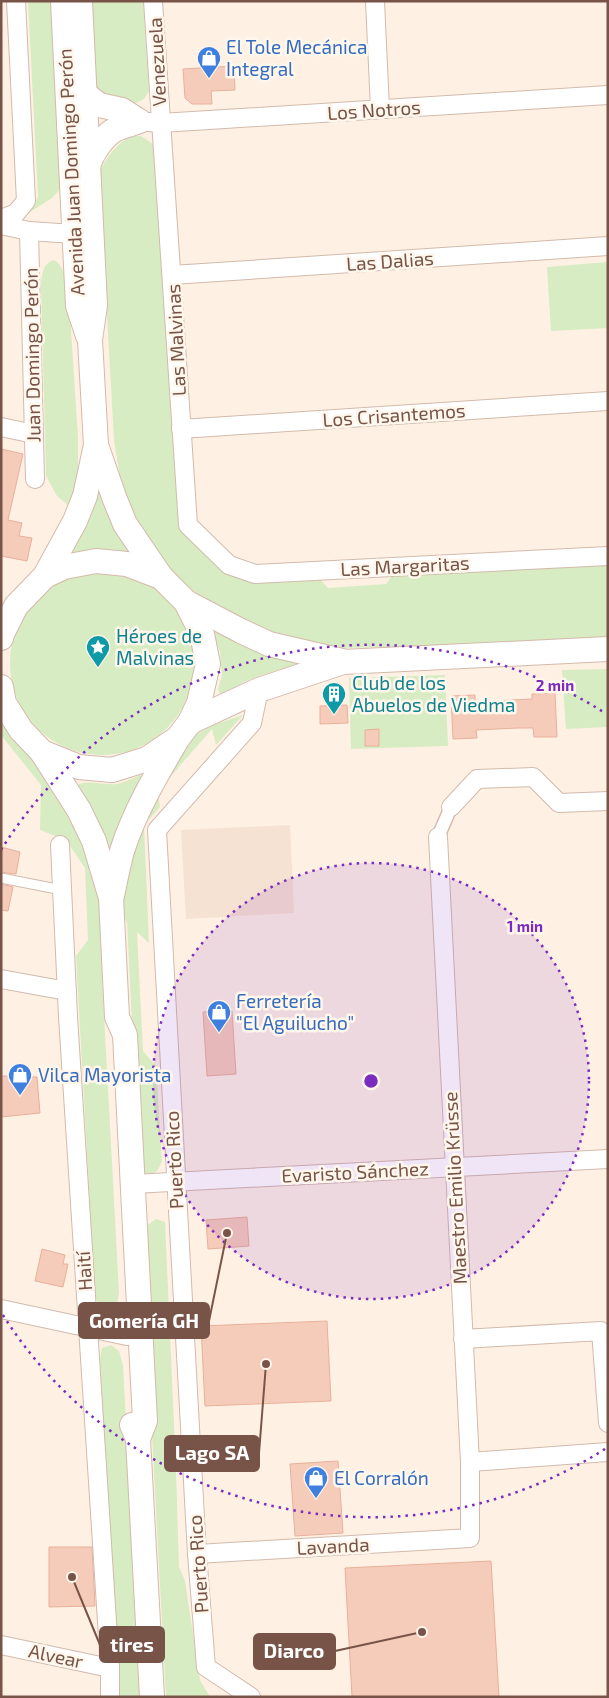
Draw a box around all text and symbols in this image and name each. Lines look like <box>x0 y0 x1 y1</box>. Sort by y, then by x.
street label: Venezuela <box>143 17 170 107</box>
place label: El Tole Mecánica Integral <box>226 35 367 80</box>
shop icon: El Tole Mecánica Integral <box>196 45 222 79</box>
street label: Avenida Juan Domingo Perón <box>53 48 88 296</box>
street label: Los Notros <box>326 95 421 124</box>
street label: Las Dalias <box>345 246 434 275</box>
street label: Juan Domingo Perón <box>18 267 45 443</box>
street label: Las Malvinas <box>161 283 190 397</box>
street label: Los Crisantemos <box>322 398 466 431</box>
street label: Las Margaritas <box>340 551 470 580</box>
place label: Héroes de Malvinas <box>116 624 202 669</box>
place icon: Héroes de Malvinas <box>85 634 111 668</box>
place label: Club de los Abuelos de Viedma <box>352 671 515 716</box>
text: 2 min <box>536 676 574 694</box>
building icon: Club de los Abuelos de Viedma <box>321 681 347 715</box>
text: 1 min <box>507 917 543 935</box>
place label: Ferretería "El Aguilucho" <box>236 989 354 1034</box>
shop icon: Ferretería "El Aguilucho" <box>206 999 232 1033</box>
shop icon: Vilca Mayorista <box>7 1062 33 1096</box>
place label: Vilca Mayorista <box>38 1063 171 1086</box>
centre of rings <box>362 1072 380 1090</box>
street label: Maestro Emilio Krüsse <box>438 1091 471 1285</box>
street label: Puerto Rico <box>159 1110 188 1210</box>
street label: Evaristo Sánchez <box>281 1156 429 1187</box>
street label: Haití <box>71 1249 96 1292</box>
callout: Gomería GH <box>79 1303 209 1338</box>
text: Gomería GH <box>89 1308 199 1332</box>
callout: Lago SA <box>165 1436 259 1471</box>
text: Lago SA <box>175 1440 250 1464</box>
shop icon: El Corralón <box>303 1465 329 1499</box>
place label: El Corralón <box>334 1466 429 1489</box>
street label: Puerto Rico <box>183 1514 212 1614</box>
street label: Lavanda <box>296 1532 370 1559</box>
callout: tires <box>100 1627 164 1662</box>
text: tires <box>110 1632 154 1656</box>
callout: Diarco <box>254 1634 335 1669</box>
text: Diarco <box>264 1638 324 1662</box>
street label: Alvear <box>27 1639 86 1673</box>

